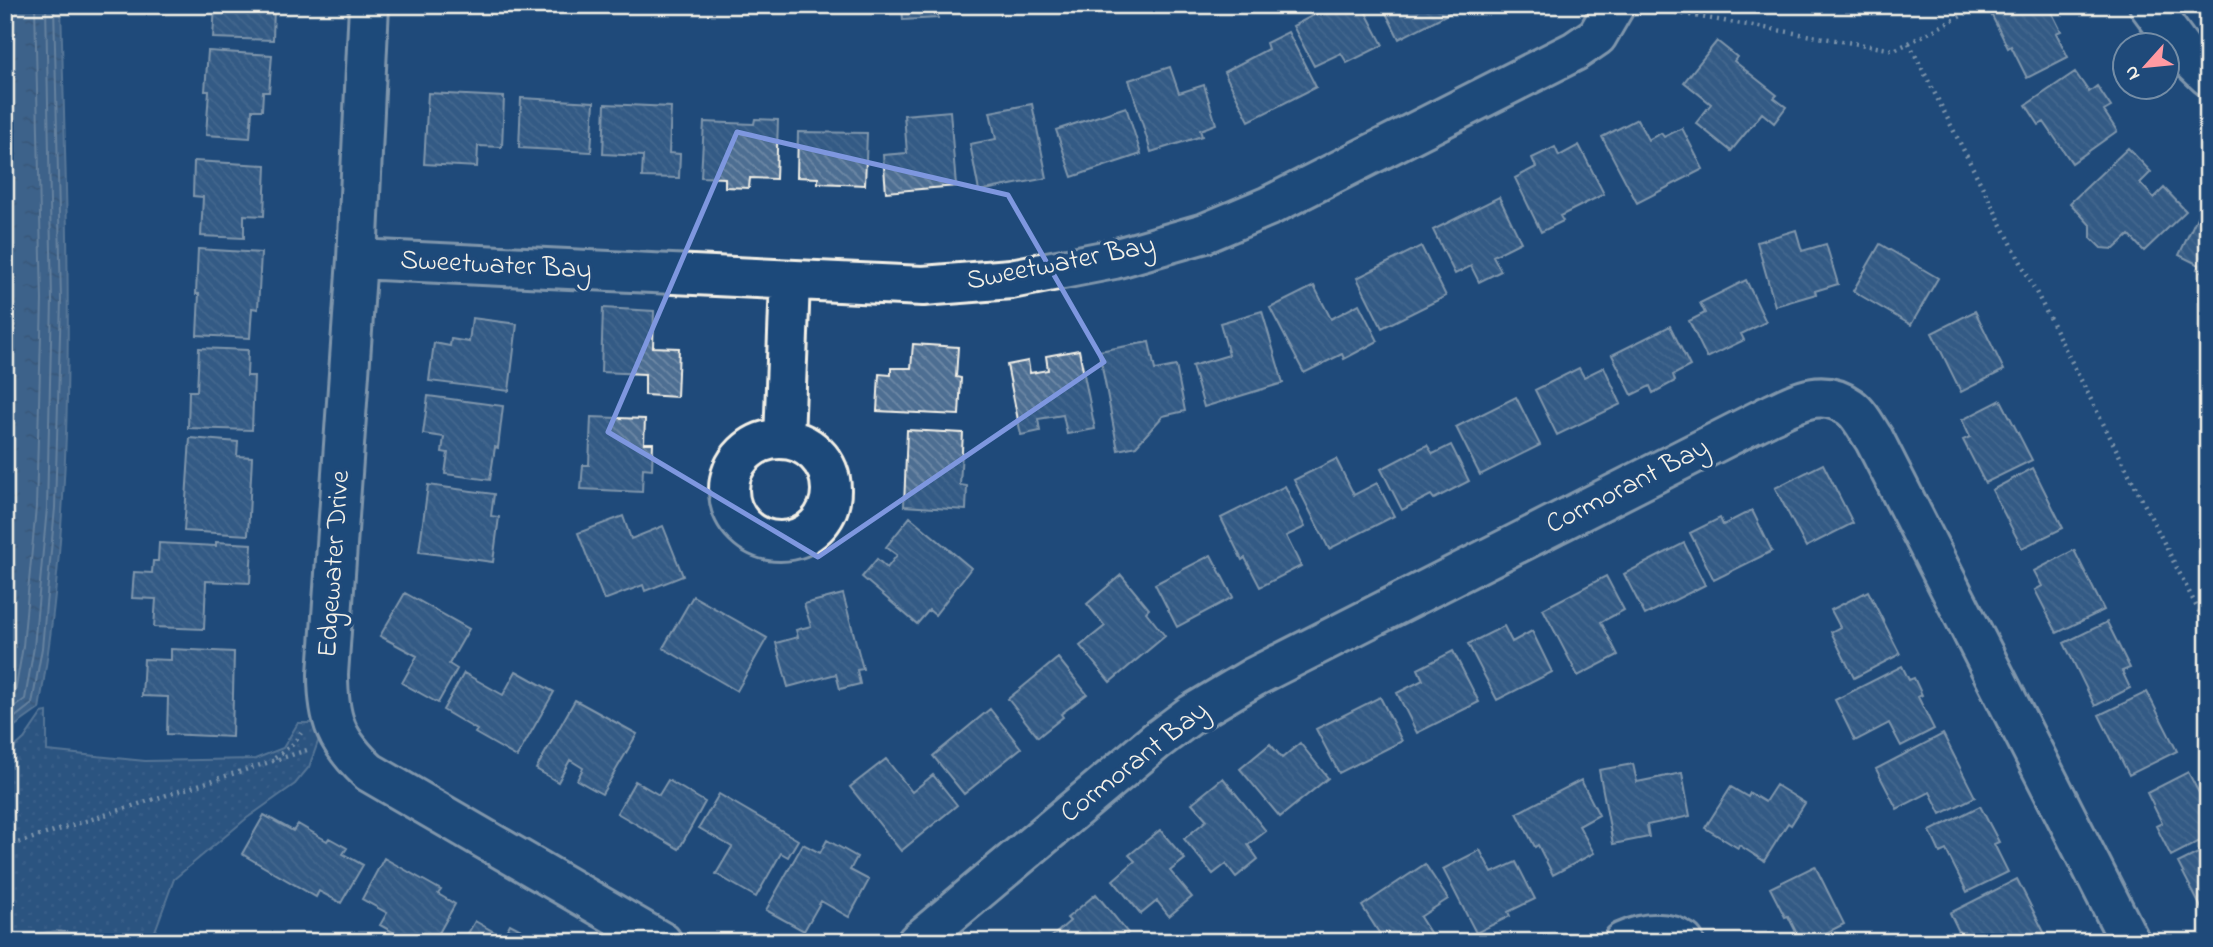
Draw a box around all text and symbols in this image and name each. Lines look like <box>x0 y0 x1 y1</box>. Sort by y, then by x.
north arrow <box>2112 32 2182 102</box>
text: N <box>2118 61 2148 84</box>
street label: Sweetwater Bay <box>963 226 1159 302</box>
street label: Sweetwater Bay <box>399 241 593 291</box>
street label: Cormorant Bay <box>1539 428 1717 546</box>
street label: Edgewater Drive <box>308 469 362 659</box>
street label: Cormorant Bay <box>1052 692 1218 834</box>

